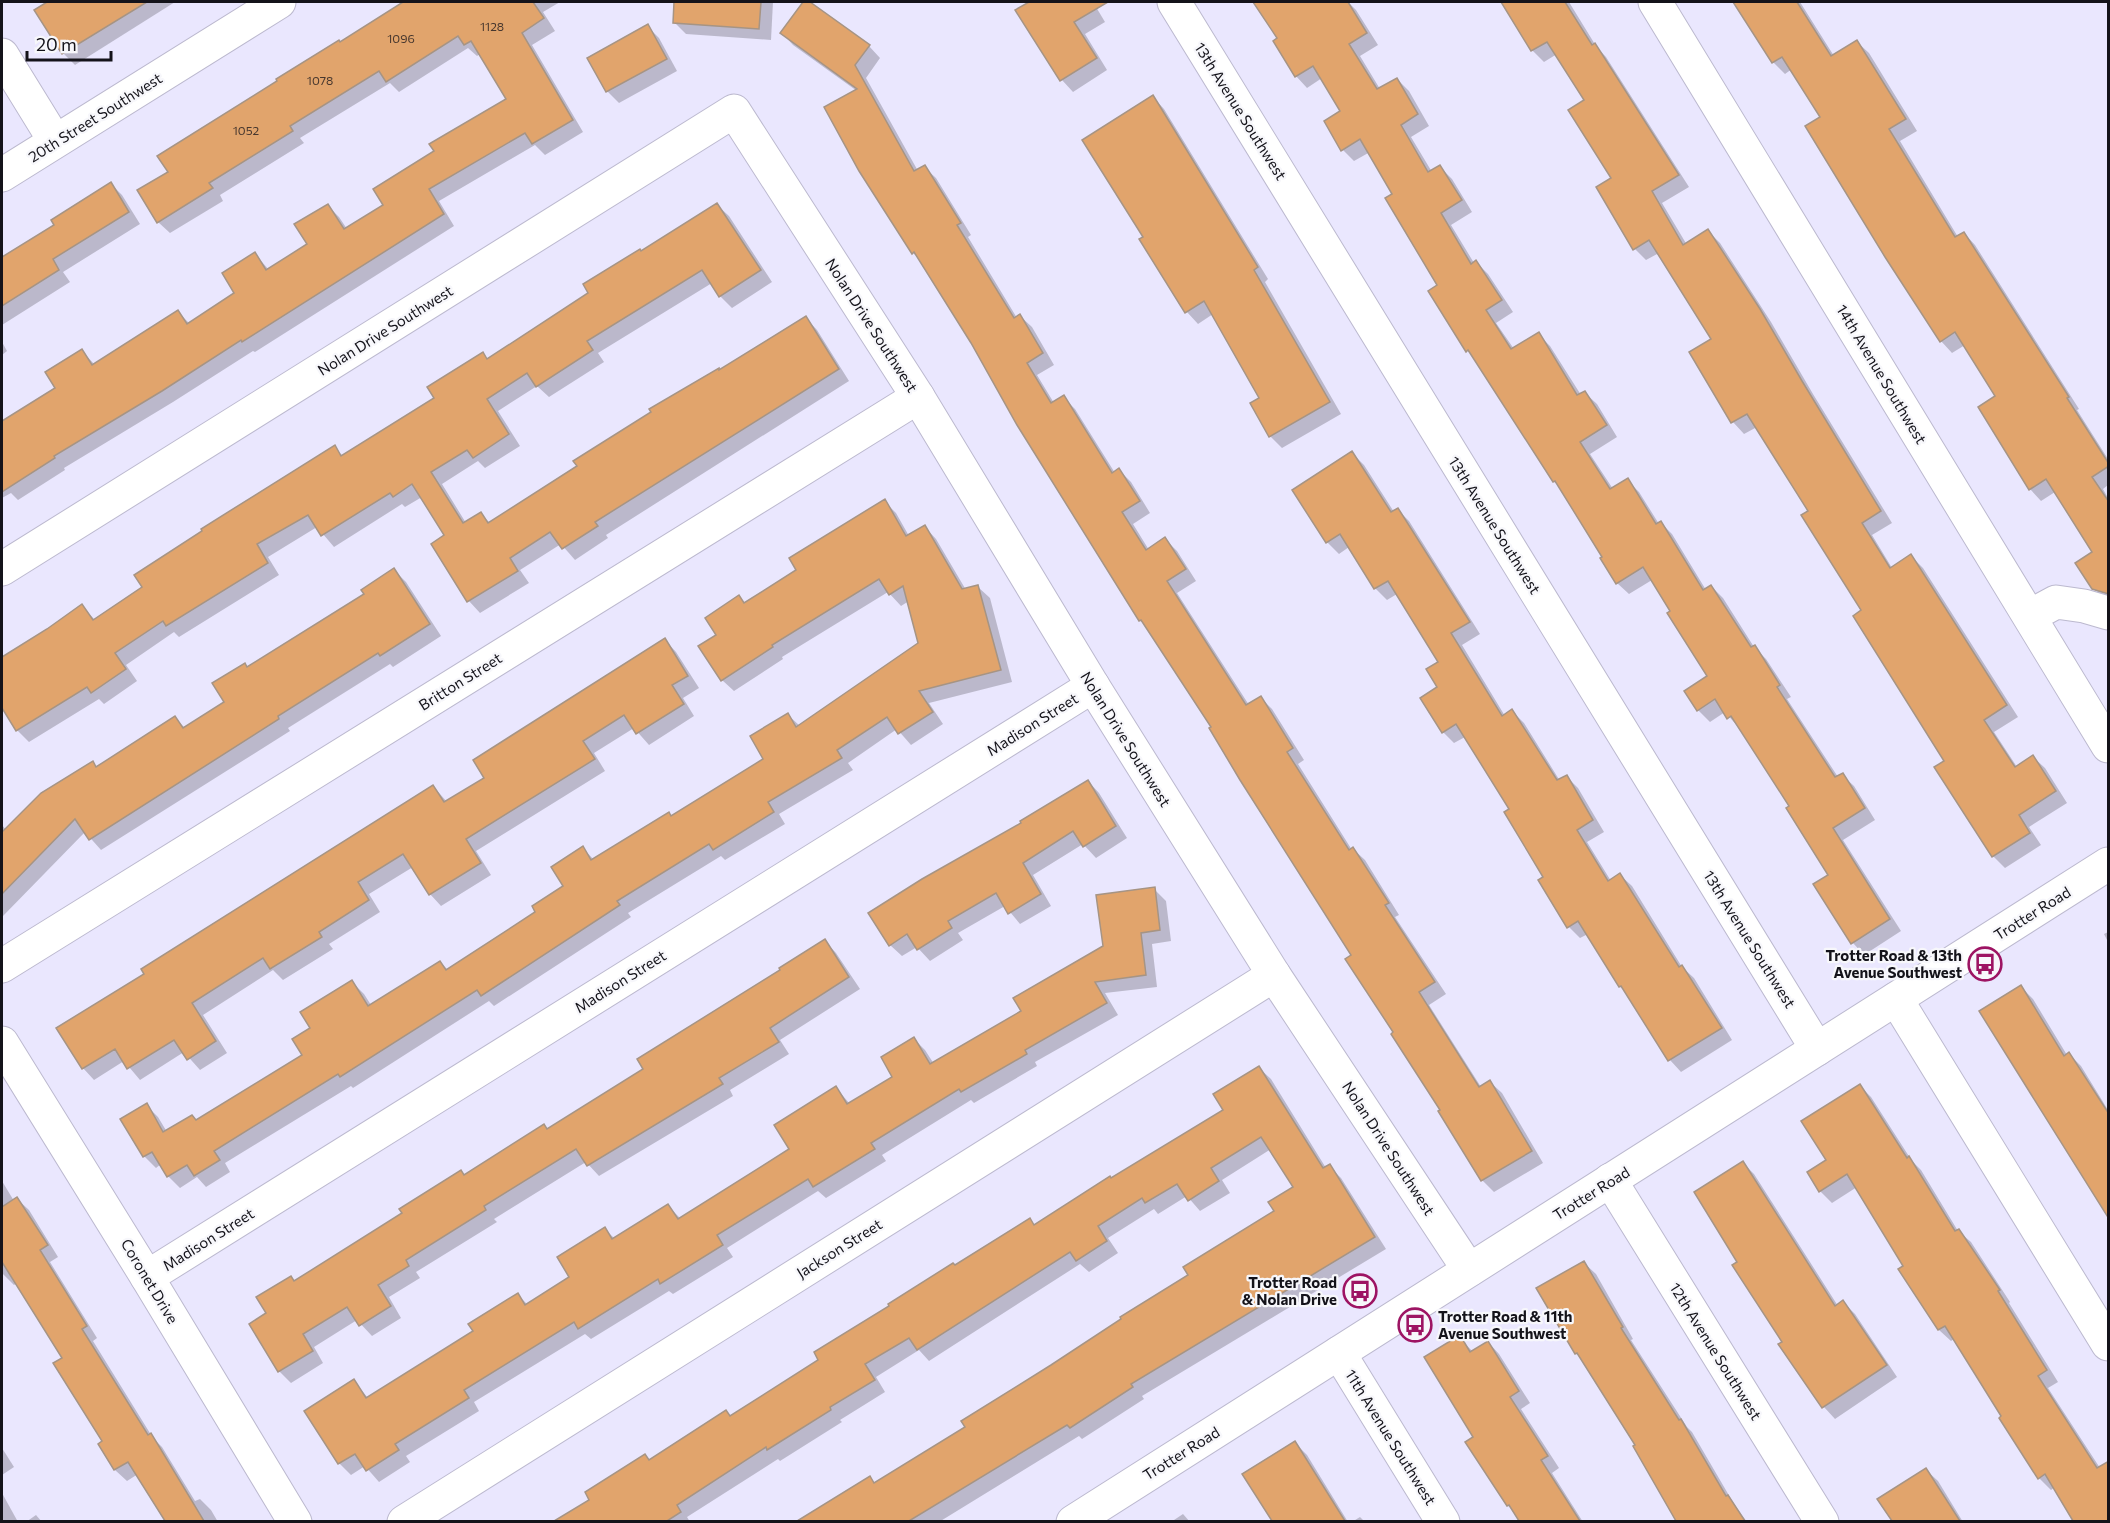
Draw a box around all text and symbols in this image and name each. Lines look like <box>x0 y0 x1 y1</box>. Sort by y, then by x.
house number: 1128 <box>480 19 504 33</box>
scale bar <box>27 24 111 62</box>
house number: 1096 <box>387 31 415 45</box>
text: 20 m <box>36 33 77 55</box>
street label: 13th Avenue Southwest <box>1191 39 1291 183</box>
street label: 20th Street Southwest <box>25 68 165 166</box>
house number: 1078 <box>307 73 333 87</box>
house number: 1052 <box>233 123 260 137</box>
street label: Nolan Drive Southwest <box>822 255 922 395</box>
street label: Nolan Drive Southwest <box>314 281 456 379</box>
street label: 14th Avenue Southwest <box>1833 301 1931 447</box>
street label: 13th Avenue Southwest <box>1445 453 1545 597</box>
street label: Britton Street <box>415 648 505 714</box>
street label: Nolan Drive Southwest <box>1077 668 1175 810</box>
street label: Madison Street <box>983 689 1081 759</box>
street label: 13th Avenue Southwest <box>1700 867 1800 1011</box>
street label: Trotter Road <box>1990 882 2074 944</box>
street label: Madison Street <box>571 946 669 1016</box>
place label: Trotter Road & 13th Avenue Southwest <box>1826 946 1962 981</box>
bus stop icon: Trotter Road & 13th Avenue Southwest <box>1967 946 2003 982</box>
street label: Nolan Drive Southwest <box>1339 1078 1439 1218</box>
street label: Trotter Road <box>1549 1162 1633 1224</box>
street label: Madison Street <box>159 1204 257 1274</box>
street label: Jackson Street <box>793 1215 885 1281</box>
street label: Coronet Drive <box>118 1235 182 1327</box>
place label: Trotter Road & Nolan Drive <box>1242 1273 1337 1308</box>
bus stop icon: Trotter Road & Nolan Drive <box>1342 1273 1378 1309</box>
street label: 12th Avenue Southwest <box>1666 1279 1766 1423</box>
bus stop icon: Trotter Road & 11th Avenue Southwest <box>1397 1307 1433 1343</box>
place label: Trotter Road & 11th Avenue Southwest <box>1438 1307 1572 1342</box>
street label: 11th Avenue Southwest <box>1342 1366 1440 1508</box>
street label: Trotter Road <box>1139 1422 1223 1484</box>

